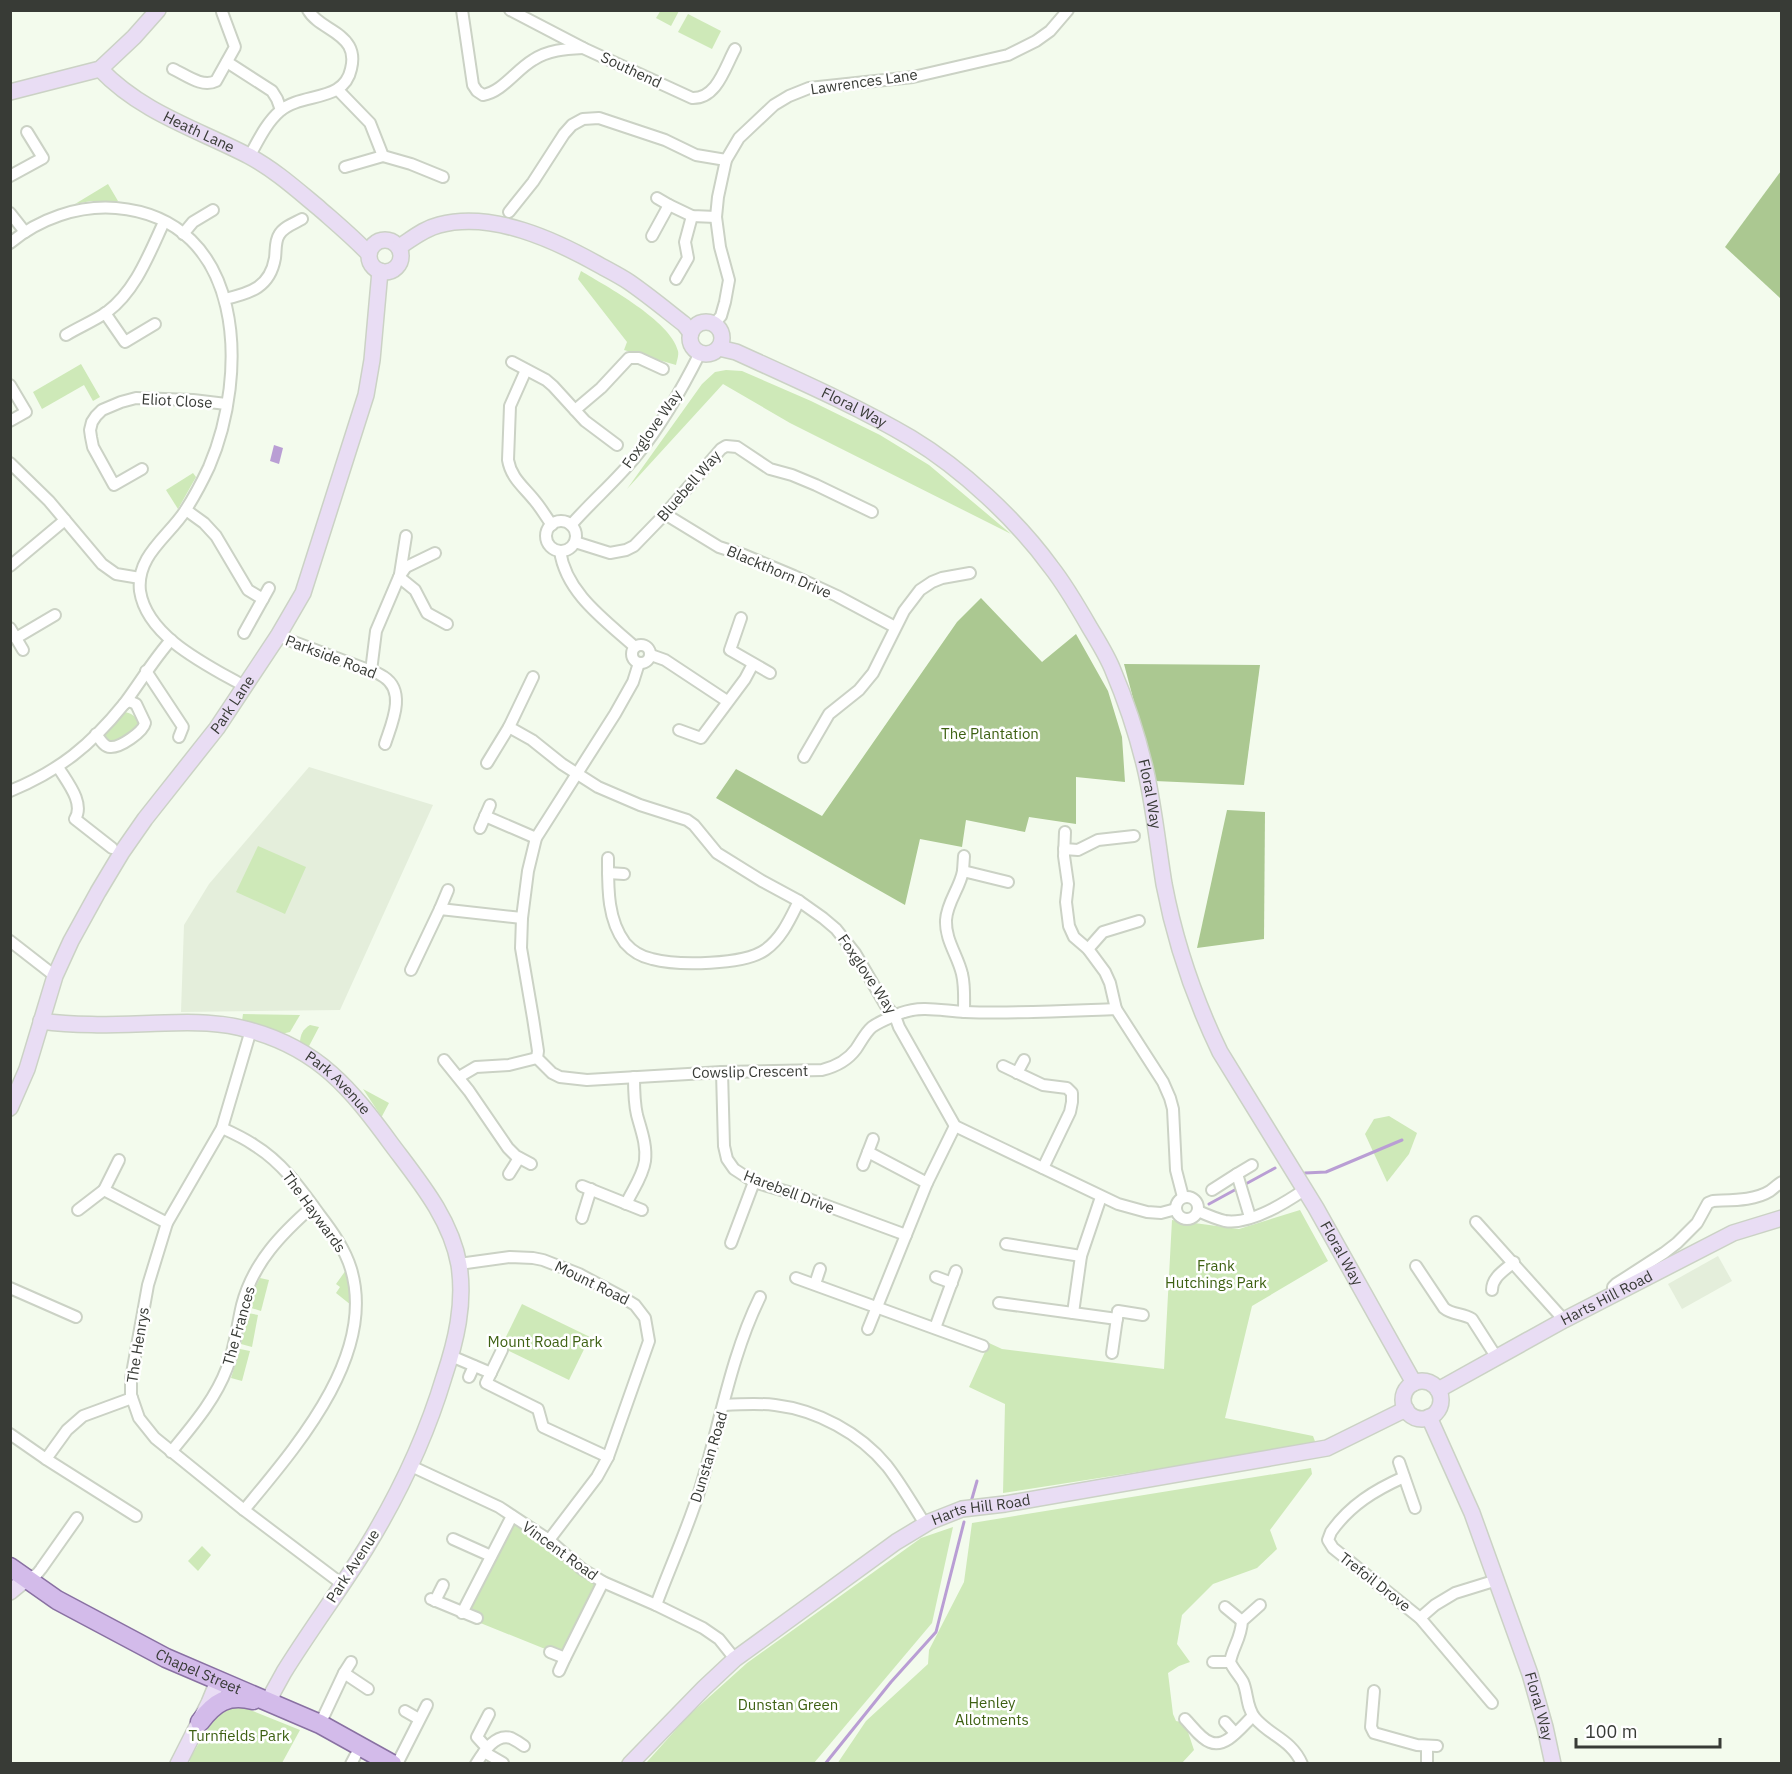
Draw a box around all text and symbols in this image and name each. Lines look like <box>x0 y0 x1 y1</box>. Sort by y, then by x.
street label: Southend <box>598 47 665 92</box>
street label: Lawrences Lane <box>809 65 919 98</box>
street label: Heath Lane <box>160 107 238 156</box>
street label: Floral Way <box>819 383 891 432</box>
street label: Foxglove Way <box>617 385 686 472</box>
street label: Eliot Close <box>141 389 213 412</box>
street label: Bluebell Way <box>653 446 725 525</box>
street label: Blackthorn Drive <box>724 541 834 602</box>
street label: Parkside Road <box>283 630 380 683</box>
street label: Park Lane <box>206 672 258 738</box>
park label: The Plantation <box>941 724 1039 743</box>
street label: Floral Way <box>1134 757 1166 831</box>
street label: Foxglove Way <box>834 930 901 1018</box>
street label: Park Avenue <box>302 1047 375 1118</box>
street label: Cowslip Crescent <box>692 1061 808 1082</box>
street label: Harebell Drive <box>741 1166 837 1218</box>
street label: The Haywards <box>279 1167 350 1256</box>
street label: Floral Way <box>1316 1218 1368 1289</box>
street label: Mount Road <box>552 1256 633 1309</box>
park label: Frank Hutchings Park <box>1165 1256 1267 1292</box>
street label: Harts Hill Road <box>1557 1266 1656 1329</box>
street label: The Frances <box>218 1284 259 1368</box>
street label: The Henrys <box>122 1306 153 1384</box>
park label: Mount Road Park <box>488 1332 602 1351</box>
street label: Dunstan Road <box>686 1409 731 1505</box>
street label: Harts Hill Road <box>929 1490 1032 1529</box>
street label: Vincent Road <box>519 1517 602 1584</box>
street label: Park Avenue <box>322 1525 383 1606</box>
street label: Trefoil Drove <box>1336 1548 1415 1615</box>
street label: Chapel Street <box>152 1644 244 1698</box>
street label: Floral Way <box>1521 1670 1558 1743</box>
park label: Henley Allotments <box>955 1693 1029 1729</box>
park label: Dunstan Green <box>738 1695 838 1714</box>
scale bar <box>1576 1711 1720 1749</box>
text: 100 m <box>1585 1720 1637 1743</box>
park label: Turnfields Park <box>188 1726 290 1745</box>

